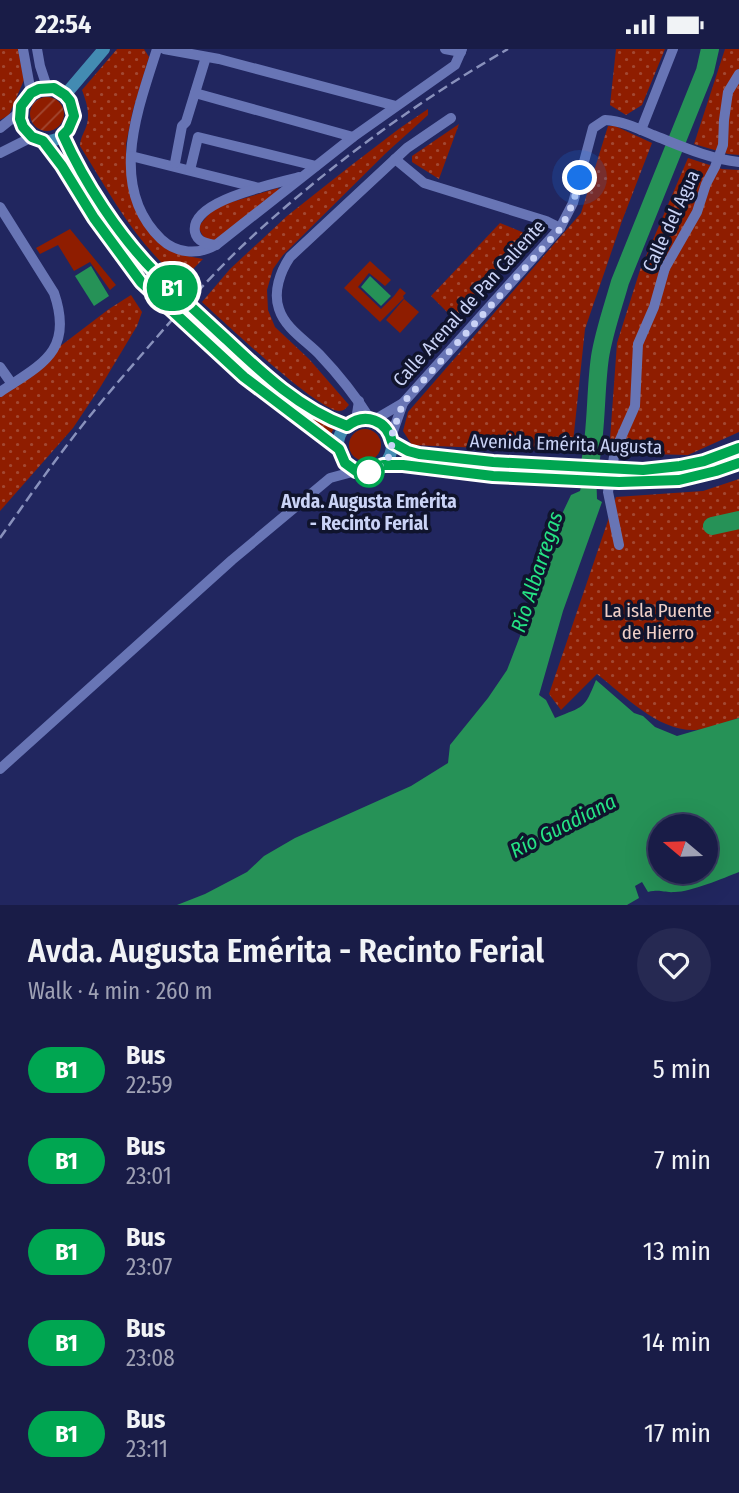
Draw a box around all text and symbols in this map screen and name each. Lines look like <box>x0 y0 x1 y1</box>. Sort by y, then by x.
text: 22:54 <box>35 9 91 40</box>
your location <box>562 160 597 195</box>
street label: Calle del Agua <box>637 167 705 275</box>
street label: Calle Arenal de Pan Caliente <box>388 215 550 391</box>
line badge: B1 <box>140 265 204 311</box>
text: B1 <box>161 274 183 302</box>
street label: Avenida Emérita Augusta <box>469 429 663 459</box>
marker: Avda. Augusta Emérita - Recinto Ferial <box>354 457 384 487</box>
place label: Avda. Augusta Emérita - Recinto Ferial <box>280 490 457 535</box>
water label: Río Albarregas <box>505 508 569 636</box>
park label: La isla Puente de Hierro <box>604 599 712 644</box>
water label: Río Guadiana <box>506 788 620 864</box>
north arrow <box>648 814 718 884</box>
map controls <box>648 814 718 884</box>
button: heart <box>637 928 711 1002</box>
text: Avda. Augusta Emérita - Recinto Ferial <box>28 931 544 971</box>
text: Walk · 4 min · 260 m <box>28 977 213 1005</box>
text: Bus <box>126 1040 165 1071</box>
text: 5 min <box>653 1054 711 1085</box>
text: B1 <box>55 1056 78 1084</box>
text: 22:59 <box>126 1071 173 1099</box>
text: Bus <box>126 1131 165 1162</box>
text: 7 min <box>654 1145 711 1176</box>
text: B1 <box>55 1147 78 1175</box>
text: 23:01 <box>126 1162 172 1190</box>
text: Bus <box>126 1222 165 1253</box>
text: 13 min <box>643 1236 711 1267</box>
text: B1 <box>55 1238 78 1266</box>
text: 23:07 <box>126 1253 172 1281</box>
text: Bus <box>126 1313 165 1344</box>
text: 14 min <box>642 1327 711 1358</box>
text: B1 <box>55 1329 78 1357</box>
text: 23:08 <box>126 1344 175 1372</box>
text: Bus <box>126 1404 165 1435</box>
text: 17 min <box>644 1418 711 1449</box>
text: B1 <box>55 1420 78 1448</box>
text: 23:11 <box>126 1435 168 1463</box>

